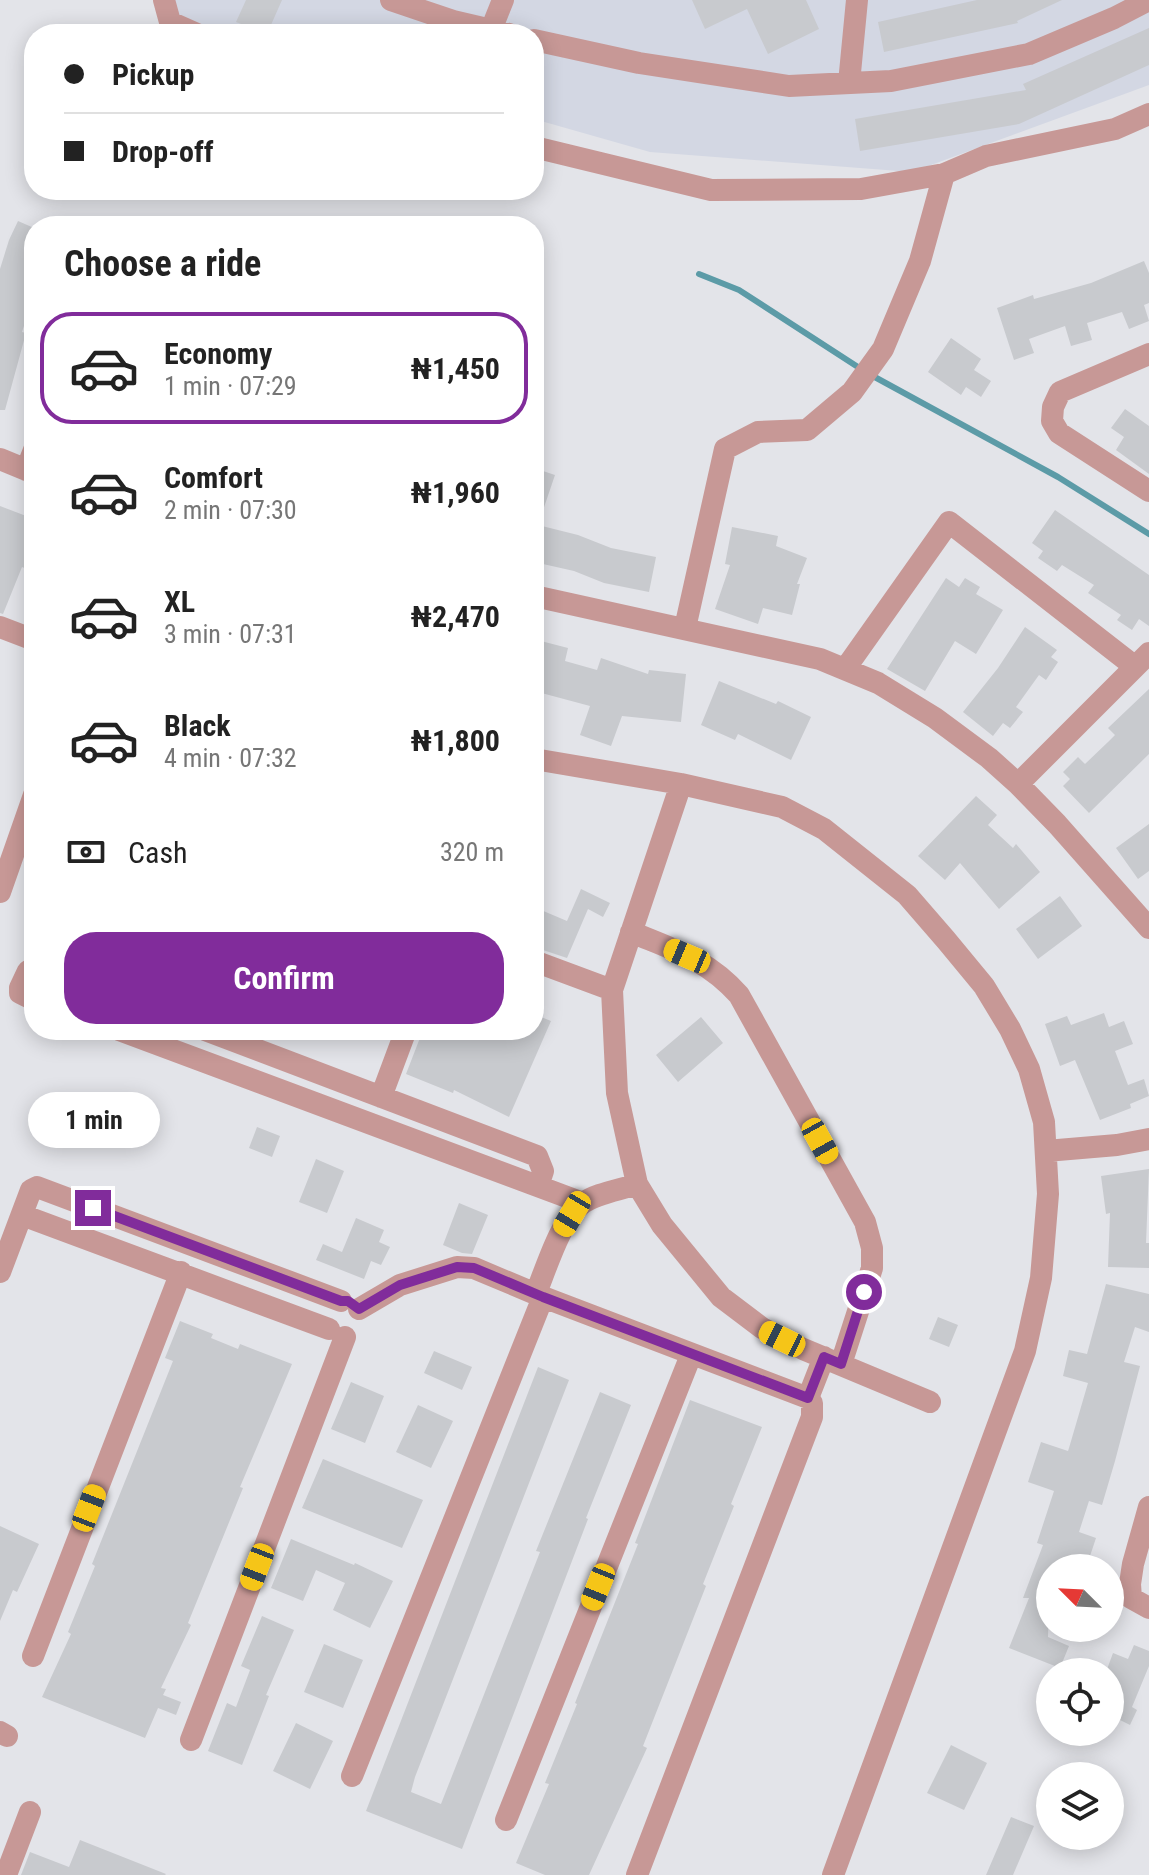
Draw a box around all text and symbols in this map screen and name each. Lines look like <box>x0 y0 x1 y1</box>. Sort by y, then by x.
text: Pickup <box>112 57 194 92</box>
text: Drop-off <box>112 134 214 169</box>
text: Choose a ride <box>64 243 261 285</box>
icon: car <box>68 332 140 404</box>
text: Economy <box>164 336 272 371</box>
text: ₦1,450 <box>411 351 500 386</box>
text: 1 min · 07:29 <box>164 371 297 401</box>
icon: car <box>68 456 140 528</box>
text: Comfort <box>164 460 263 495</box>
text: ₦1,960 <box>411 475 500 510</box>
text: 2 min · 07:30 <box>164 495 297 525</box>
icon: car <box>68 580 140 652</box>
text: XL <box>164 584 195 619</box>
text: ₦2,470 <box>411 599 500 634</box>
text: 3 min · 07:31 <box>164 619 297 649</box>
icon: car <box>68 704 140 776</box>
text: Black <box>164 708 231 743</box>
text: ₦1,800 <box>411 723 500 758</box>
text: 4 min · 07:32 <box>164 743 297 773</box>
icon: cash <box>64 830 108 874</box>
text: Cash <box>128 835 188 870</box>
text: 320 m <box>440 837 504 867</box>
button: Confirm <box>64 932 504 1024</box>
car <box>660 936 714 976</box>
callout: 1 min <box>27 1092 159 1148</box>
text: 1 min <box>65 1105 123 1135</box>
car <box>798 1114 842 1168</box>
car <box>549 1187 595 1241</box>
route end <box>75 1190 111 1226</box>
route start <box>846 1274 882 1310</box>
car <box>755 1318 809 1360</box>
car <box>69 1481 109 1535</box>
car <box>237 1540 277 1594</box>
north arrow <box>1036 1554 1124 1642</box>
map controls <box>1036 1554 1124 1850</box>
car <box>578 1560 618 1614</box>
button: locate <box>1036 1658 1124 1746</box>
button: layers <box>1036 1762 1124 1850</box>

